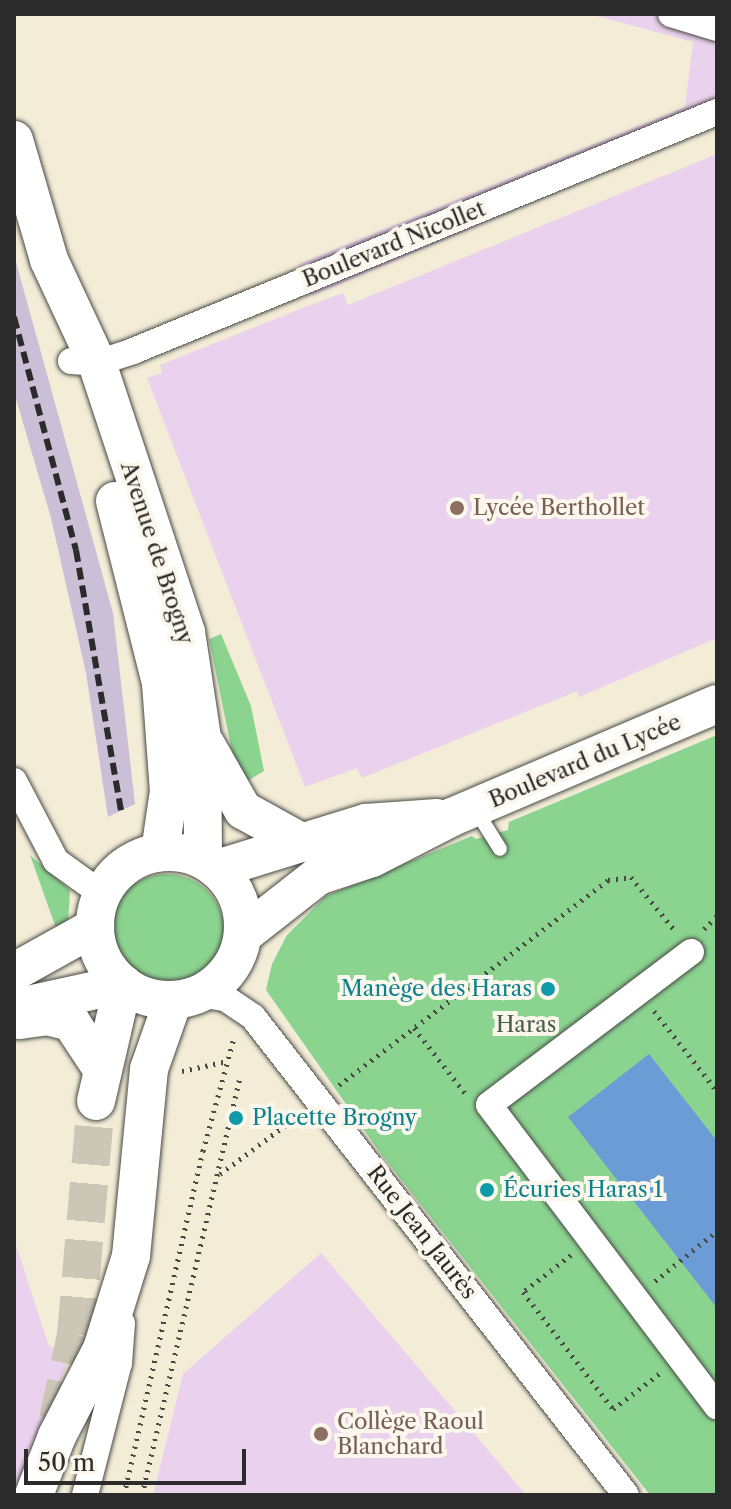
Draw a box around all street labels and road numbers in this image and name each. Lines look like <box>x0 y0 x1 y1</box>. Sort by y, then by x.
street label: Boulevard Nicollet <box>299 195 489 293</box>
street label: Avenue de Brogny <box>115 458 199 648</box>
street label: Boulevard du Lycée <box>485 709 685 813</box>
street label: Rue Jean Jaurès <box>362 1160 482 1304</box>

